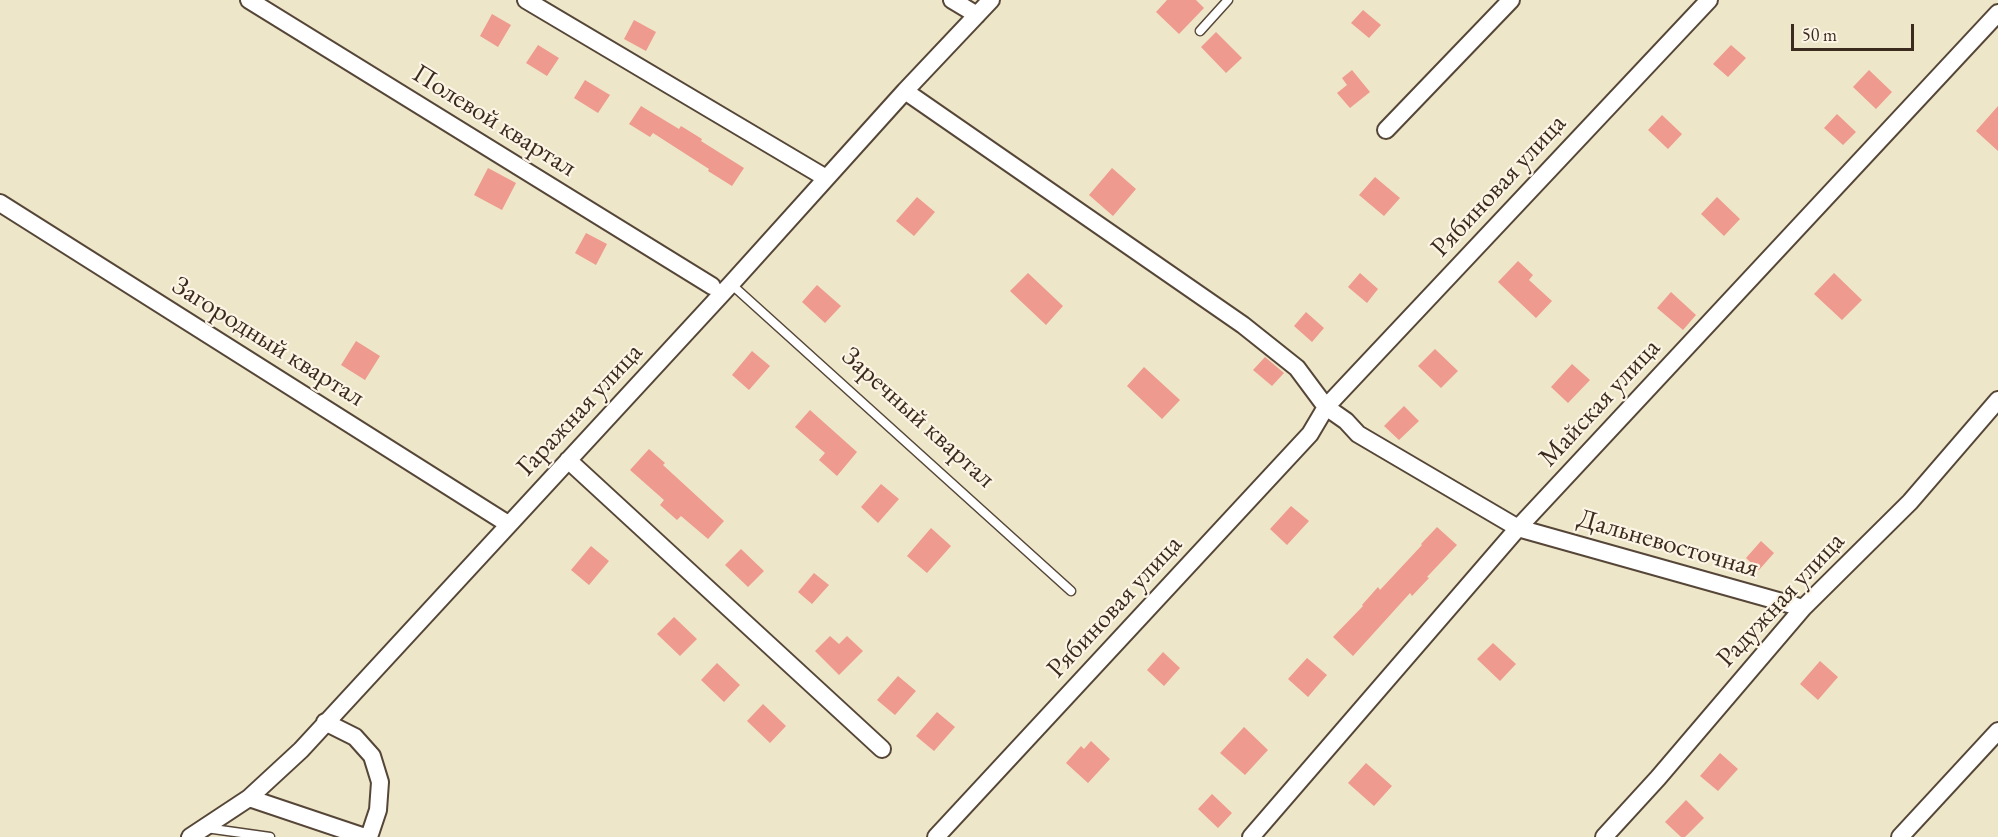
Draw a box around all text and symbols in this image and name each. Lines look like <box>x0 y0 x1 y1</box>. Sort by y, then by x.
scale bar <box>1794 12 1917 50</box>
text: 50 m <box>1802 23 1837 46</box>
street label: Полевой квартал <box>406 58 582 184</box>
street label: Рябиновая улица <box>1425 108 1573 264</box>
street label: Загородный квартал <box>166 270 370 414</box>
street label: Майская улица <box>1533 332 1667 474</box>
street label: Гаражная улица <box>510 337 650 483</box>
street label: Заречный квартал <box>835 341 1001 495</box>
street label: Дальневосточная <box>1574 503 1762 585</box>
street label: Радужная улица <box>1710 526 1852 674</box>
street label: Рябиновая улица <box>1041 529 1189 685</box>

